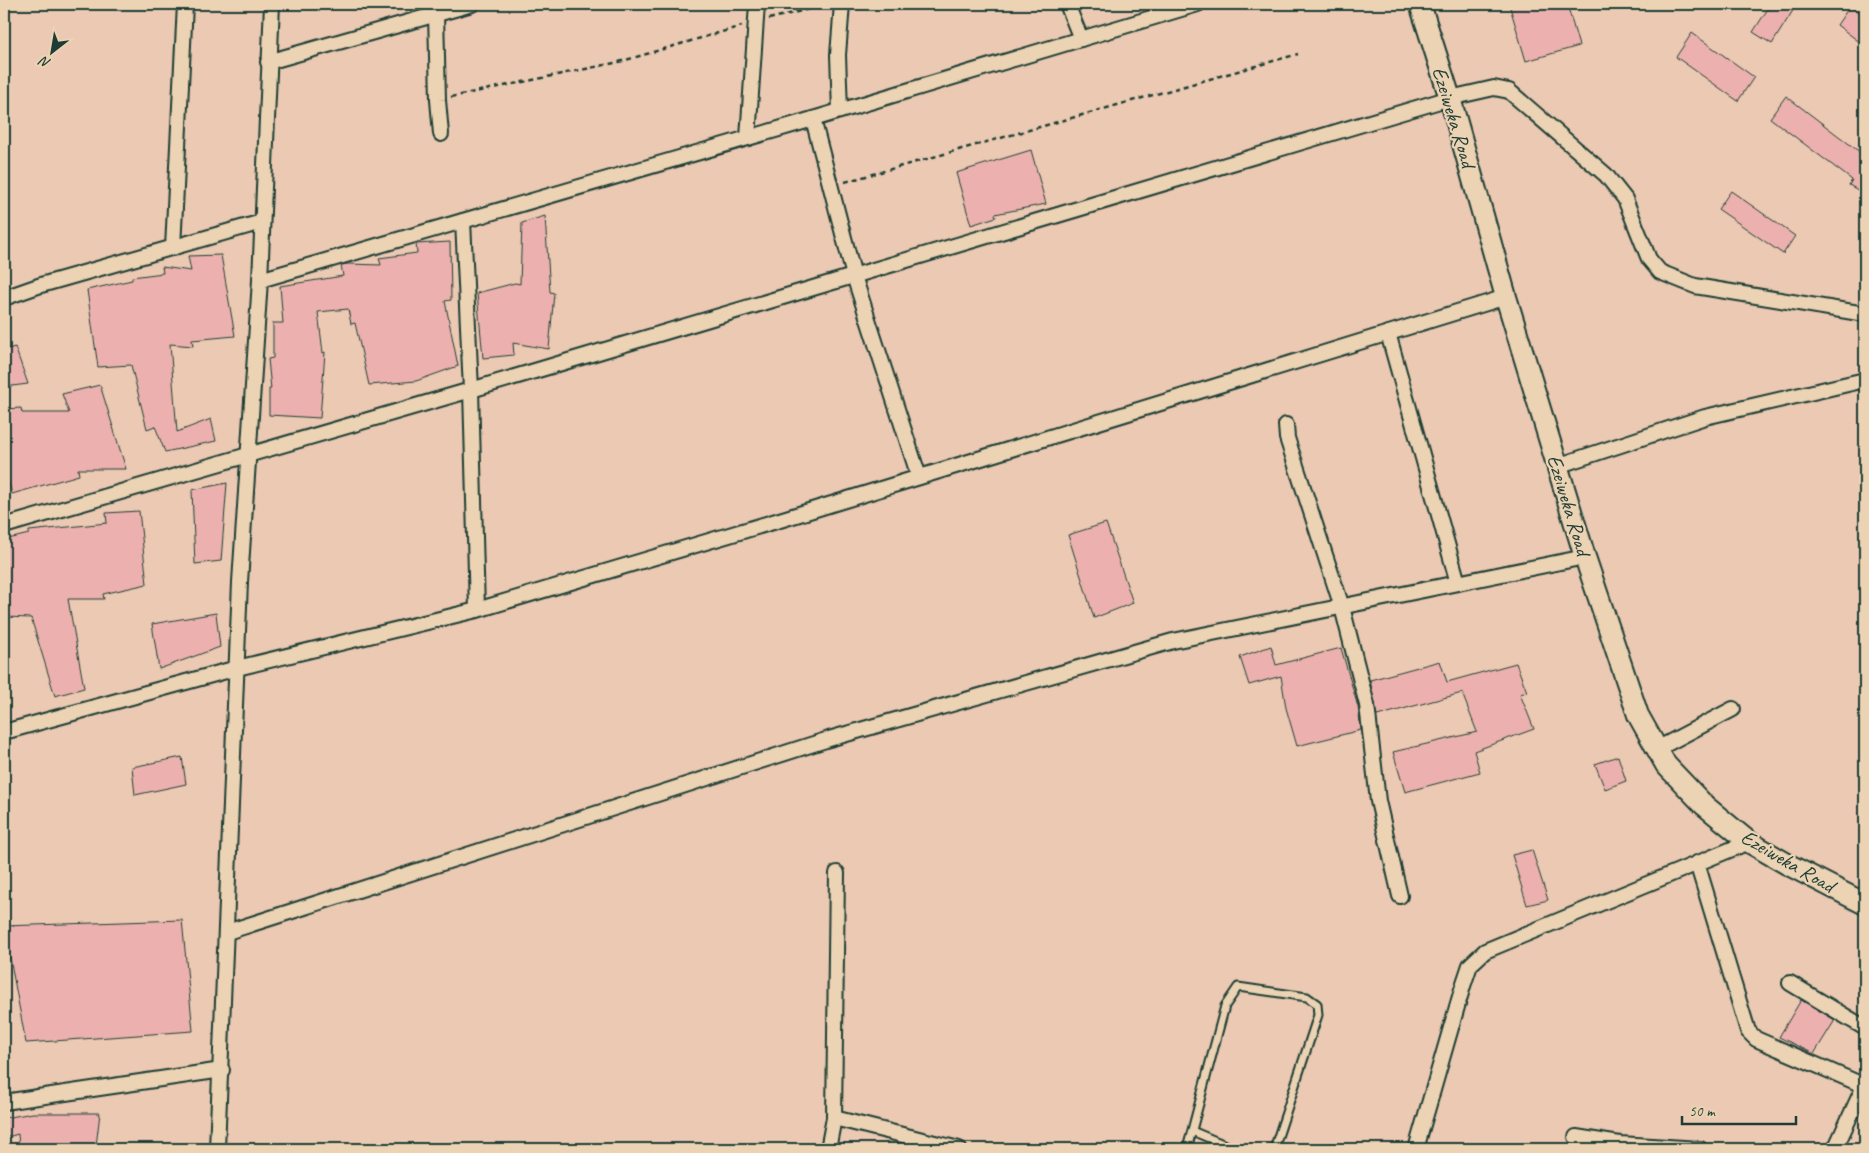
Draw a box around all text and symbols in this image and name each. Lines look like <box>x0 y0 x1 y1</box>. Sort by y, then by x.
north arrow <box>28 28 78 78</box>
text: N <box>35 52 54 72</box>
street label: Ezeiweka Road <box>1426 64 1483 174</box>
street label: Ezeiweka Road <box>1541 452 1598 562</box>
street label: Ezeiweka Road <box>1737 824 1843 900</box>
scale bar <box>1682 1093 1795 1125</box>
text: 50 m <box>1689 1102 1716 1121</box>

